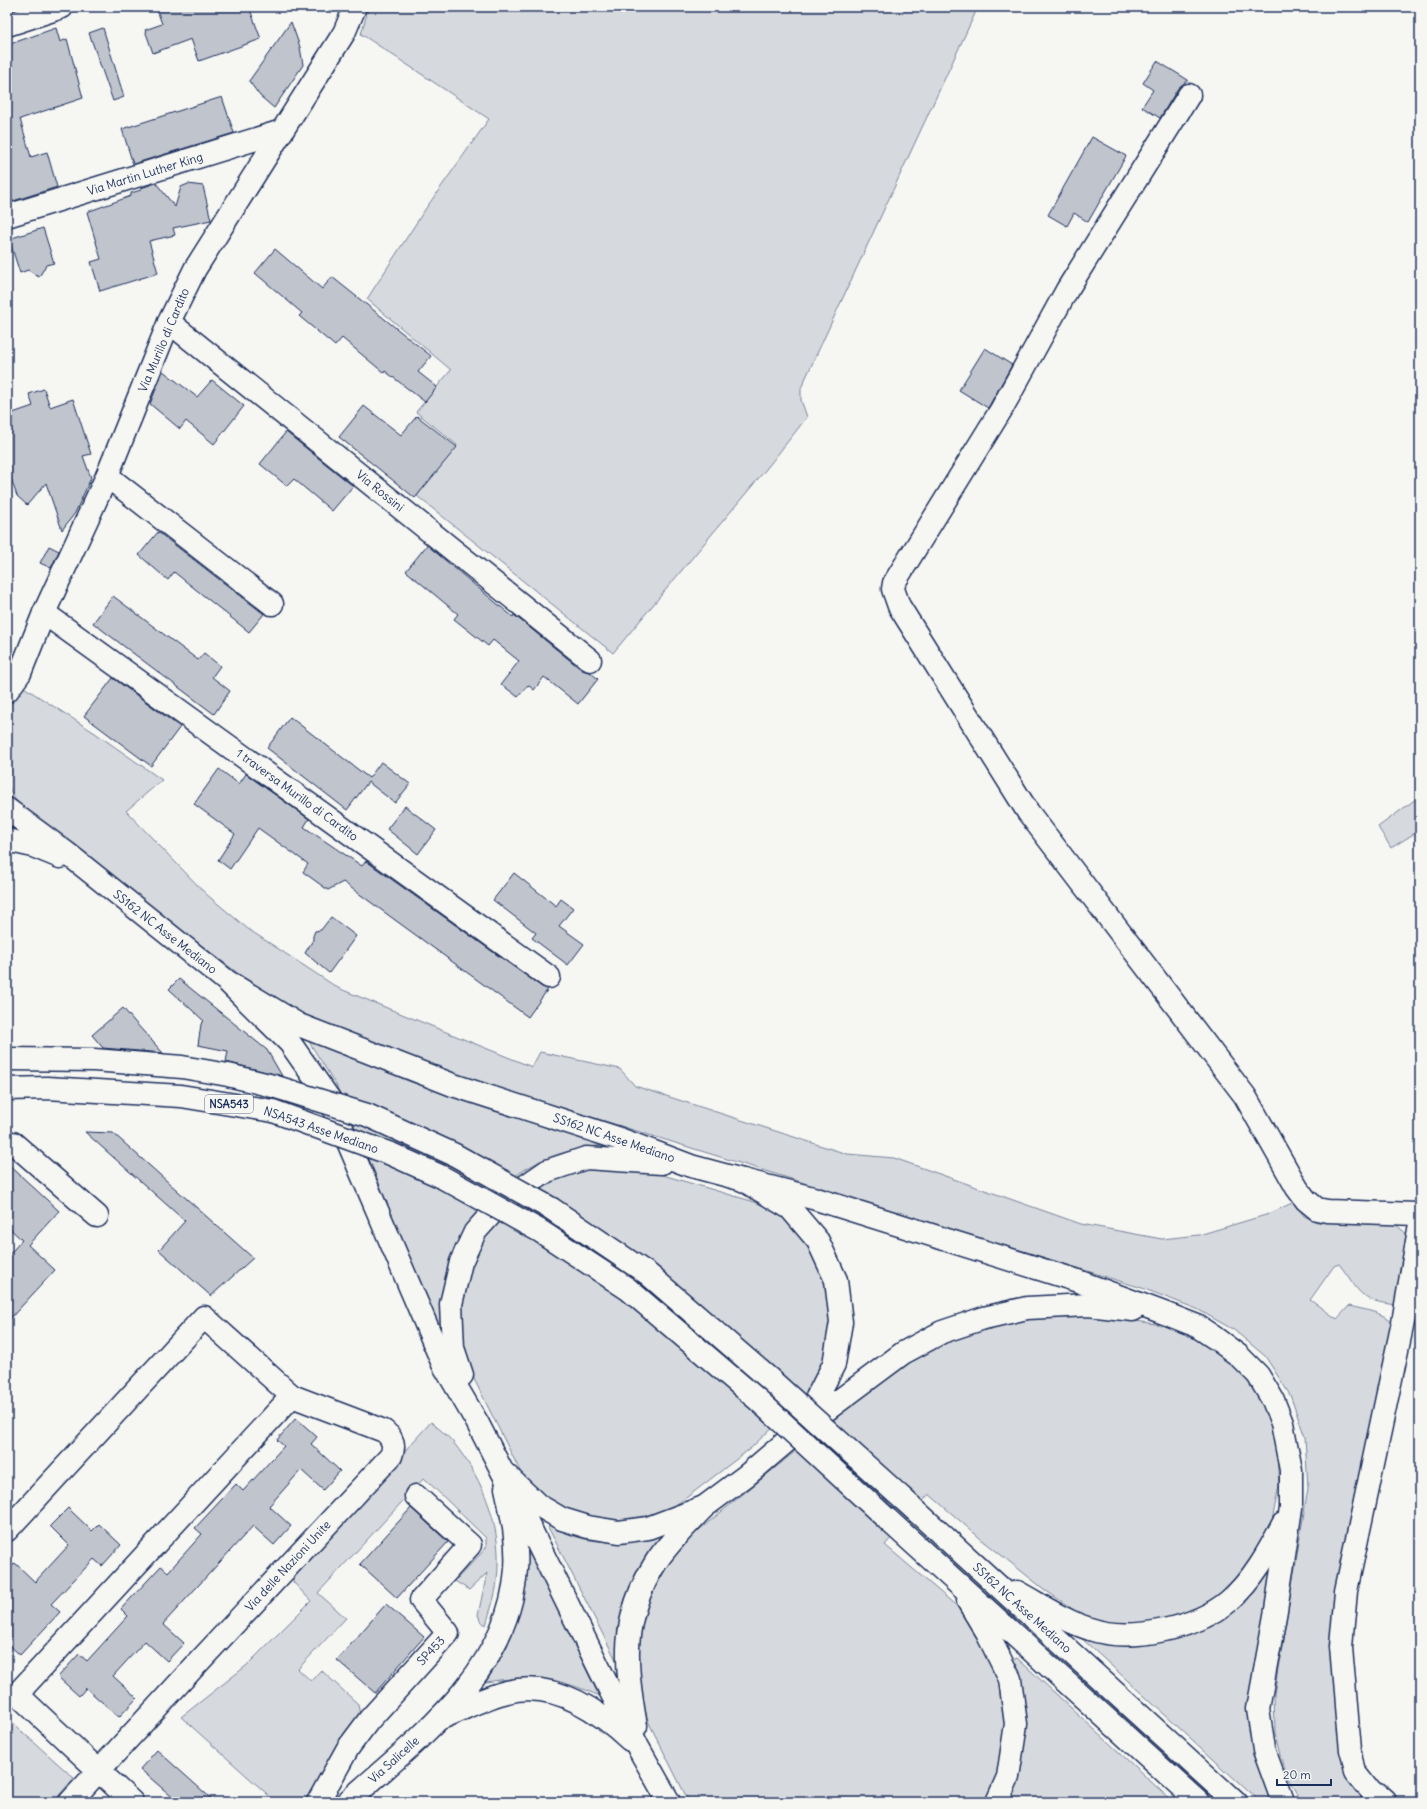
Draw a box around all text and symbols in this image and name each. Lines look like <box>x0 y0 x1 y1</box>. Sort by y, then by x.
street label: Via Martin Luther King <box>85 149 205 198</box>
street label: Via Murillo di Cardito <box>135 285 192 394</box>
street label: Via Rossini <box>353 467 407 515</box>
street label: 1 traversa Murillo di Cardito <box>233 745 362 844</box>
street label: SS162 NC Asse Mediano <box>110 886 220 977</box>
road number: NSA543 <box>205 1095 253 1113</box>
street label: NSA543 Asse Mediano <box>262 1103 381 1156</box>
street label: SS162 NC Asse Mediano <box>551 1110 677 1165</box>
street label: Via delle Nazioni Unite <box>242 1517 334 1614</box>
street label: SS162 NC Asse Mediano <box>970 1559 1075 1656</box>
street label: SP453 <box>413 1633 448 1668</box>
street label: Via Salicelle <box>365 1733 422 1786</box>
scale bar <box>1277 1761 1331 1787</box>
text: 20 m <box>1283 1767 1311 1782</box>

